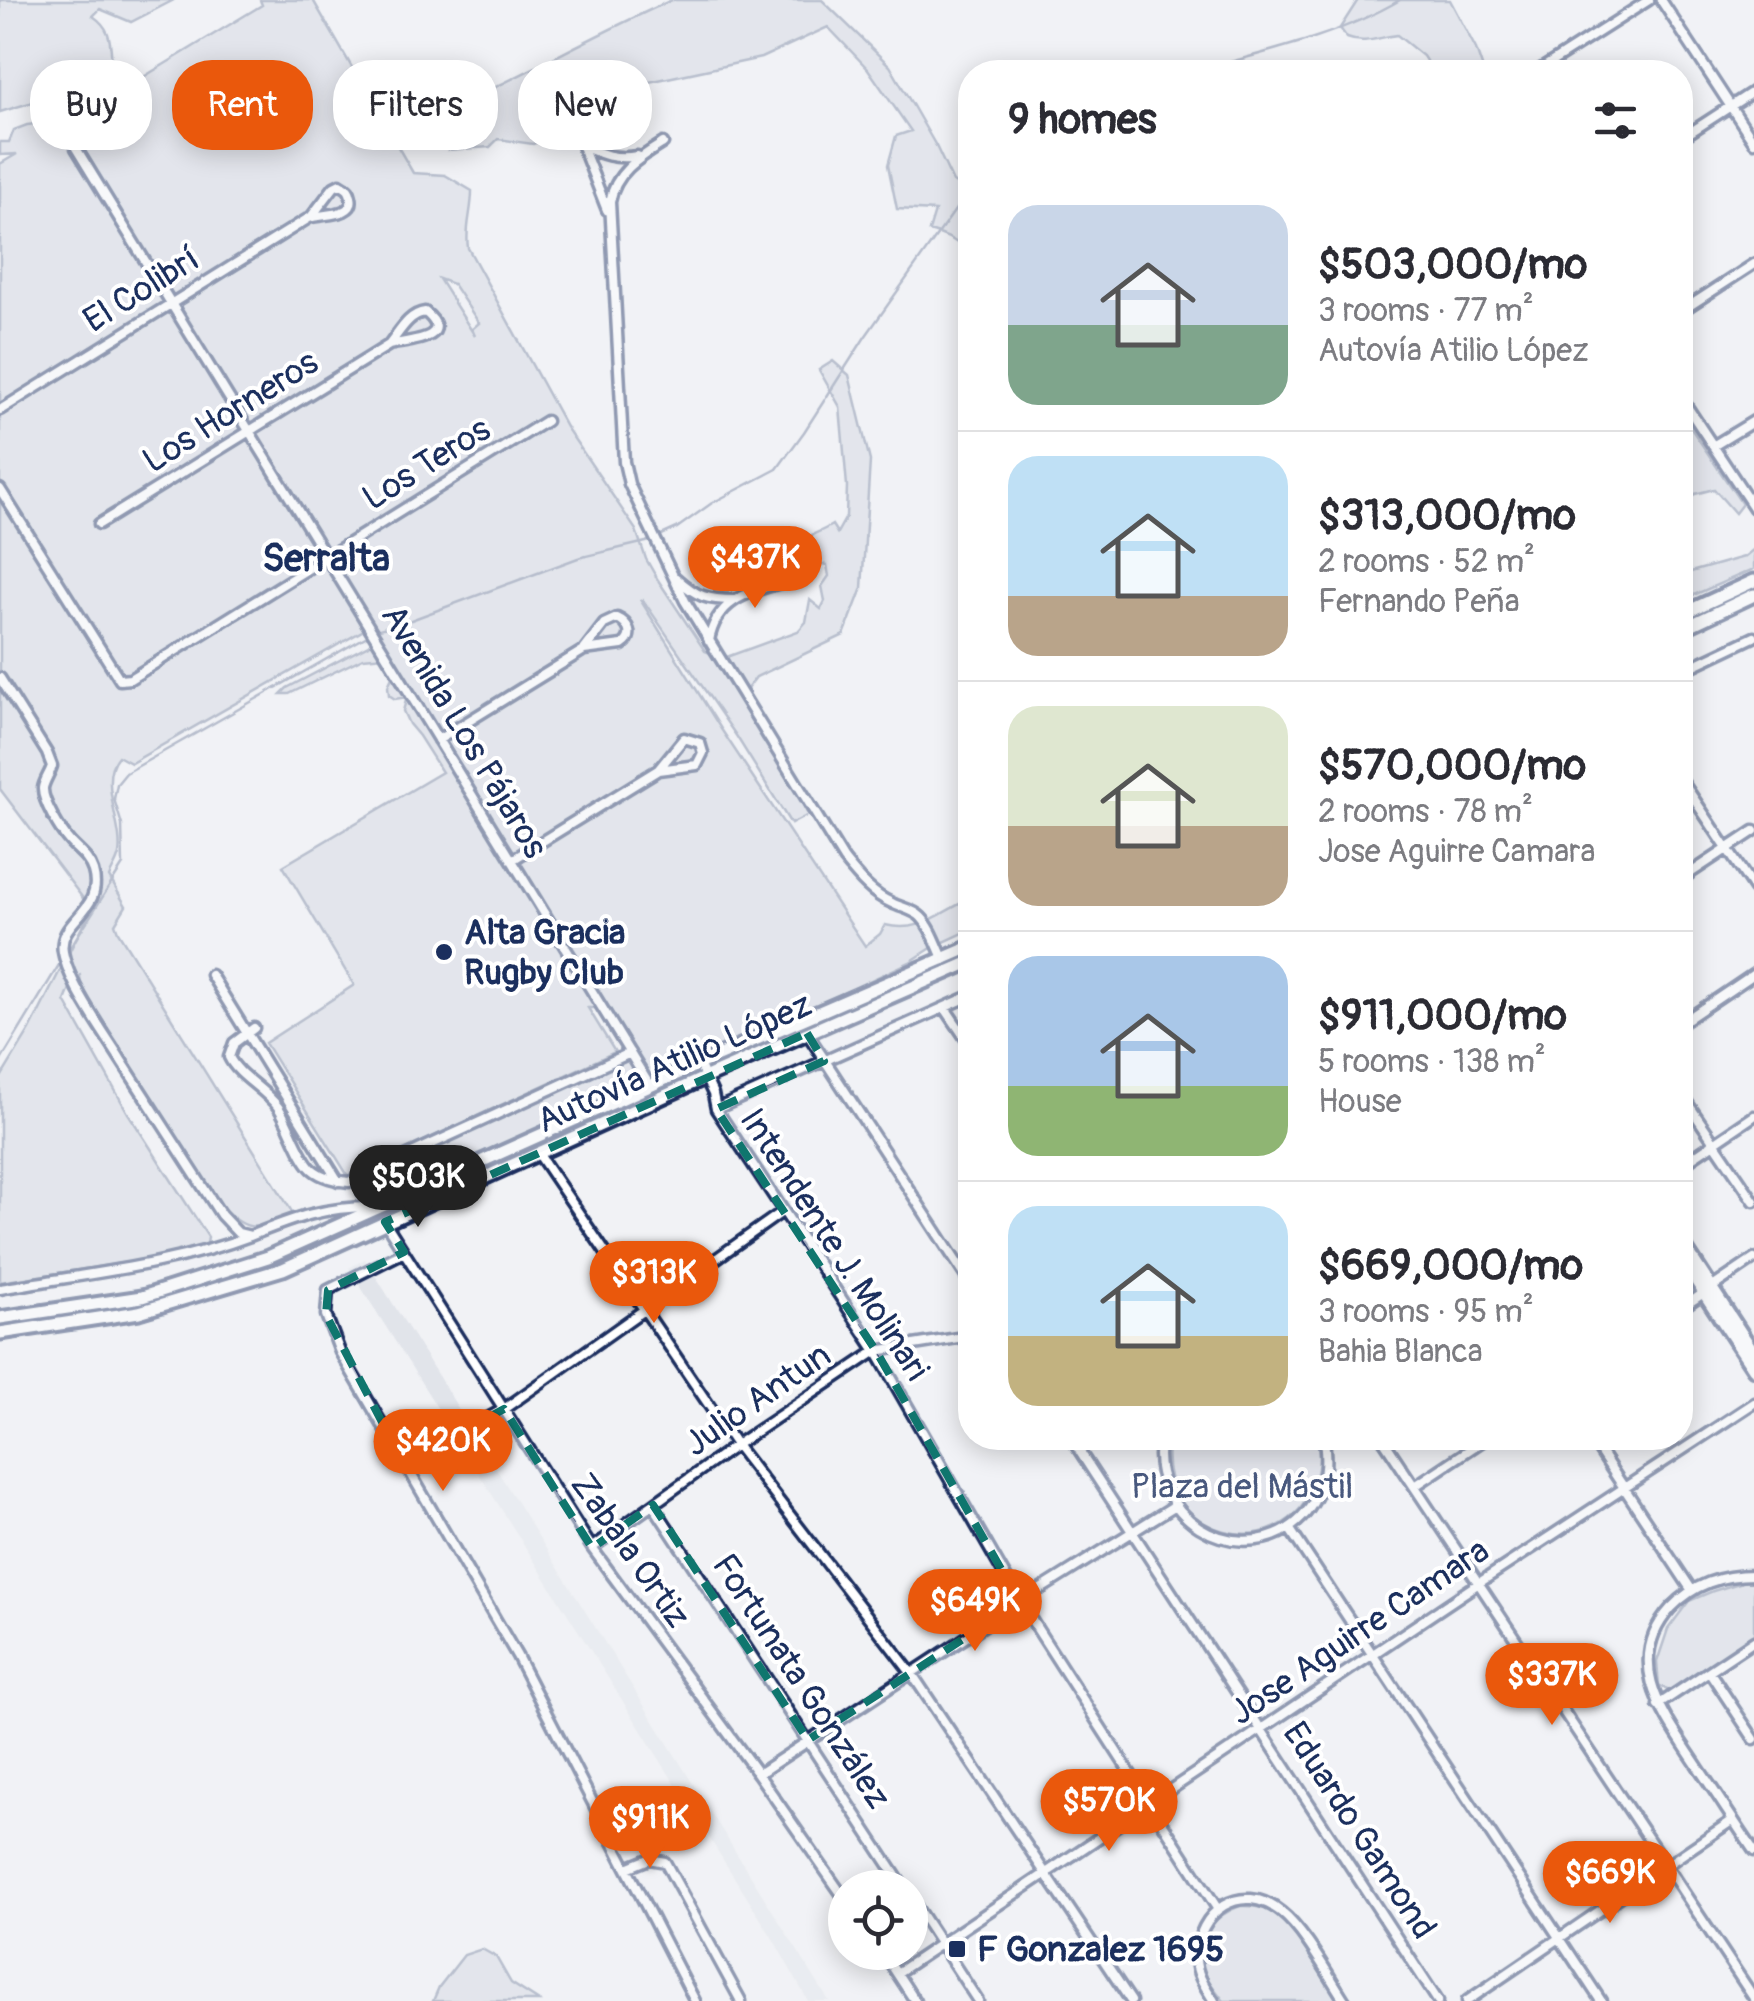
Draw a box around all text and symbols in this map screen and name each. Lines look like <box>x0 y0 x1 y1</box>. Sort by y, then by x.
chip: Buy <box>30 60 152 150</box>
chip: Rent <box>172 60 313 150</box>
chip: Filters <box>333 60 498 150</box>
chip: New <box>518 60 652 150</box>
icon: filters <box>1588 93 1643 148</box>
text: 9 homes <box>1008 94 1157 146</box>
street label: El Colibrí <box>75 237 208 343</box>
text: $503,000/mo <box>1318 239 1587 291</box>
icon: home <box>1088 245 1208 365</box>
text: 3 rooms · 77 m² <box>1318 291 1534 331</box>
text: Autovía Atilio López <box>1318 331 1589 371</box>
street label: Los Horneros <box>135 340 327 483</box>
street label: Los Teros <box>354 407 499 520</box>
text: $313,000/mo <box>1318 490 1576 542</box>
icon: home <box>1088 496 1208 616</box>
pin: $437K <box>685 526 825 611</box>
district label: Serralta <box>262 535 390 583</box>
text: $437K <box>710 538 800 578</box>
text: 2 rooms · 52 m² <box>1318 542 1535 582</box>
text: Fernando Peña <box>1318 582 1520 622</box>
street label: Avenida Los Pájaros <box>371 597 557 867</box>
text: $570,000/mo <box>1318 740 1586 792</box>
icon: home <box>1088 746 1208 866</box>
text: 2 rooms · 78 m² <box>1318 792 1533 832</box>
text: Jose Aguirre Camara <box>1318 832 1595 872</box>
place label: Alta Gracia Rugby Club <box>464 911 625 995</box>
marker: Alta Gracia Rugby Club <box>433 941 455 963</box>
street label: Autovía Atilio López <box>530 983 819 1143</box>
text: $911,000/mo <box>1318 990 1567 1042</box>
icon: home <box>1088 996 1208 1116</box>
text: 5 rooms · 138 m² <box>1318 1042 1546 1082</box>
text: House <box>1318 1082 1402 1122</box>
street label: Intendente J. Molinari <box>730 1100 939 1389</box>
pin: $503K <box>348 1145 488 1230</box>
text: $503K <box>371 1157 465 1197</box>
text: $669,000/mo <box>1318 1240 1583 1292</box>
pin: $313K <box>584 1241 724 1326</box>
icon: home <box>1088 1246 1208 1366</box>
text: $313K <box>612 1253 696 1293</box>
text: 3 rooms · 95 m² <box>1318 1292 1534 1332</box>
text: Bahia Blanca <box>1318 1332 1483 1372</box>
street label: Julio Antun <box>676 1333 839 1466</box>
pin: $420K <box>373 1409 513 1494</box>
text: $420K <box>396 1421 490 1461</box>
street label: Zabala Ortiz <box>561 1465 700 1637</box>
park label: Plaza del Mástil <box>1131 1465 1353 1509</box>
street label: Jose Aguirre Camara <box>1222 1529 1498 1735</box>
street label: Fortunata González <box>702 1546 900 1817</box>
pin: $649K <box>905 1569 1045 1654</box>
text: $649K <box>930 1581 1020 1621</box>
pin: $337K <box>1482 1643 1622 1728</box>
text: $337K <box>1507 1655 1597 1695</box>
street label: Eduardo Gamond <box>1273 1714 1446 1947</box>
pin: $570K <box>1039 1769 1179 1854</box>
text: $570K <box>1063 1781 1155 1821</box>
pin: $911K <box>580 1786 720 1871</box>
text: $911K <box>611 1798 689 1838</box>
pin: $669K <box>1540 1841 1680 1926</box>
text: $669K <box>1565 1853 1655 1893</box>
map controls <box>828 1870 928 1970</box>
button: locate <box>828 1870 928 1970</box>
place label: F Gonzalez 1695 <box>977 1928 1224 1972</box>
marker: F Gonzalez 1695 <box>946 1938 968 1960</box>

